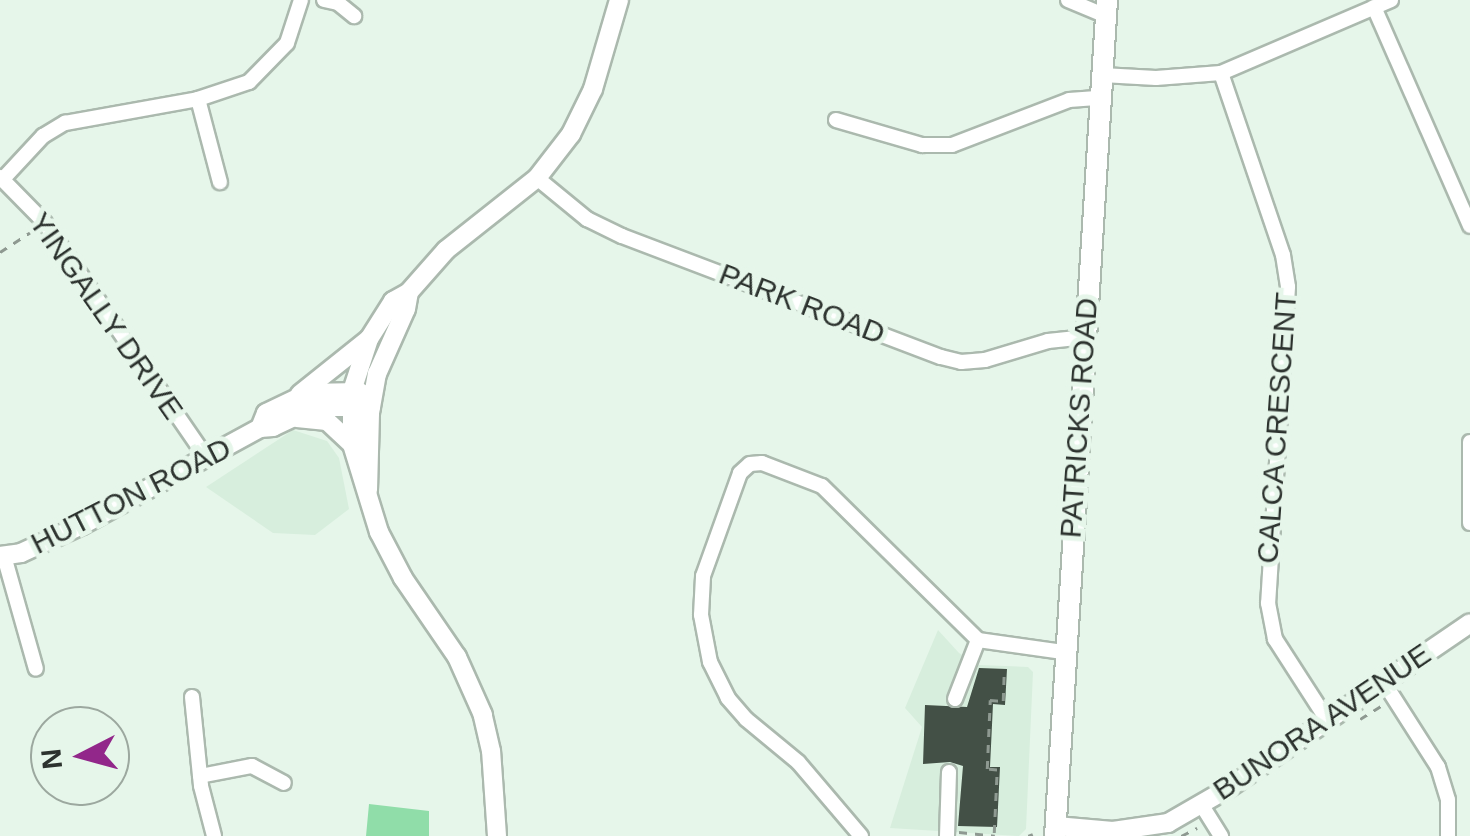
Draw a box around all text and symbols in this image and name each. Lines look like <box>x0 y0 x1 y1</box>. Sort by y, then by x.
street label: YINGALLY DRIVE <box>21 206 191 426</box>
street label: PARK ROAD <box>714 256 890 352</box>
street label: CALCA CRESCENT <box>1250 290 1304 566</box>
street label: PATRICKS ROAD <box>1053 297 1105 539</box>
street label: HUTTON ROAD <box>25 430 237 562</box>
street label: BUNORA AVENUE <box>1205 635 1439 809</box>
north arrow <box>30 706 130 806</box>
text: N <box>35 747 68 771</box>

